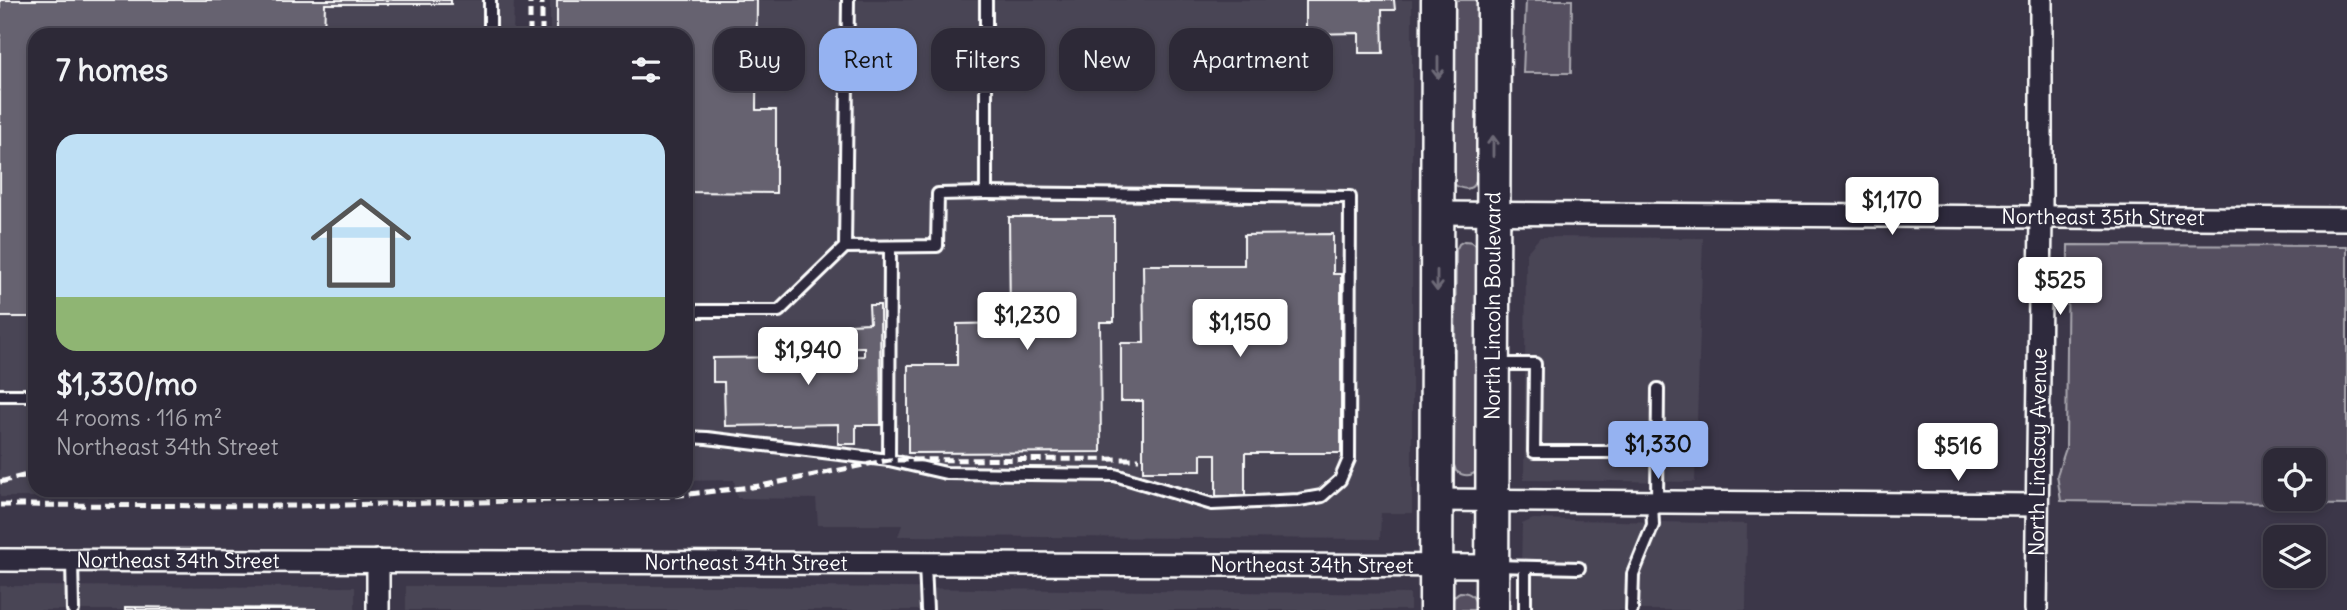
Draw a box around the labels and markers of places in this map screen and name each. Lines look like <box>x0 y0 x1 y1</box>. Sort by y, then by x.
pin: $1,170 <box>1835 177 1949 237</box>
pin: $525 <box>2019 258 2101 317</box>
pin: $1,230 <box>970 292 1084 352</box>
pin: $1,150 <box>1183 300 1297 359</box>
pin: $1,940 <box>751 328 865 387</box>
pin: $1,330 <box>1601 421 1715 481</box>
pin: $516 <box>1917 424 1999 483</box>

